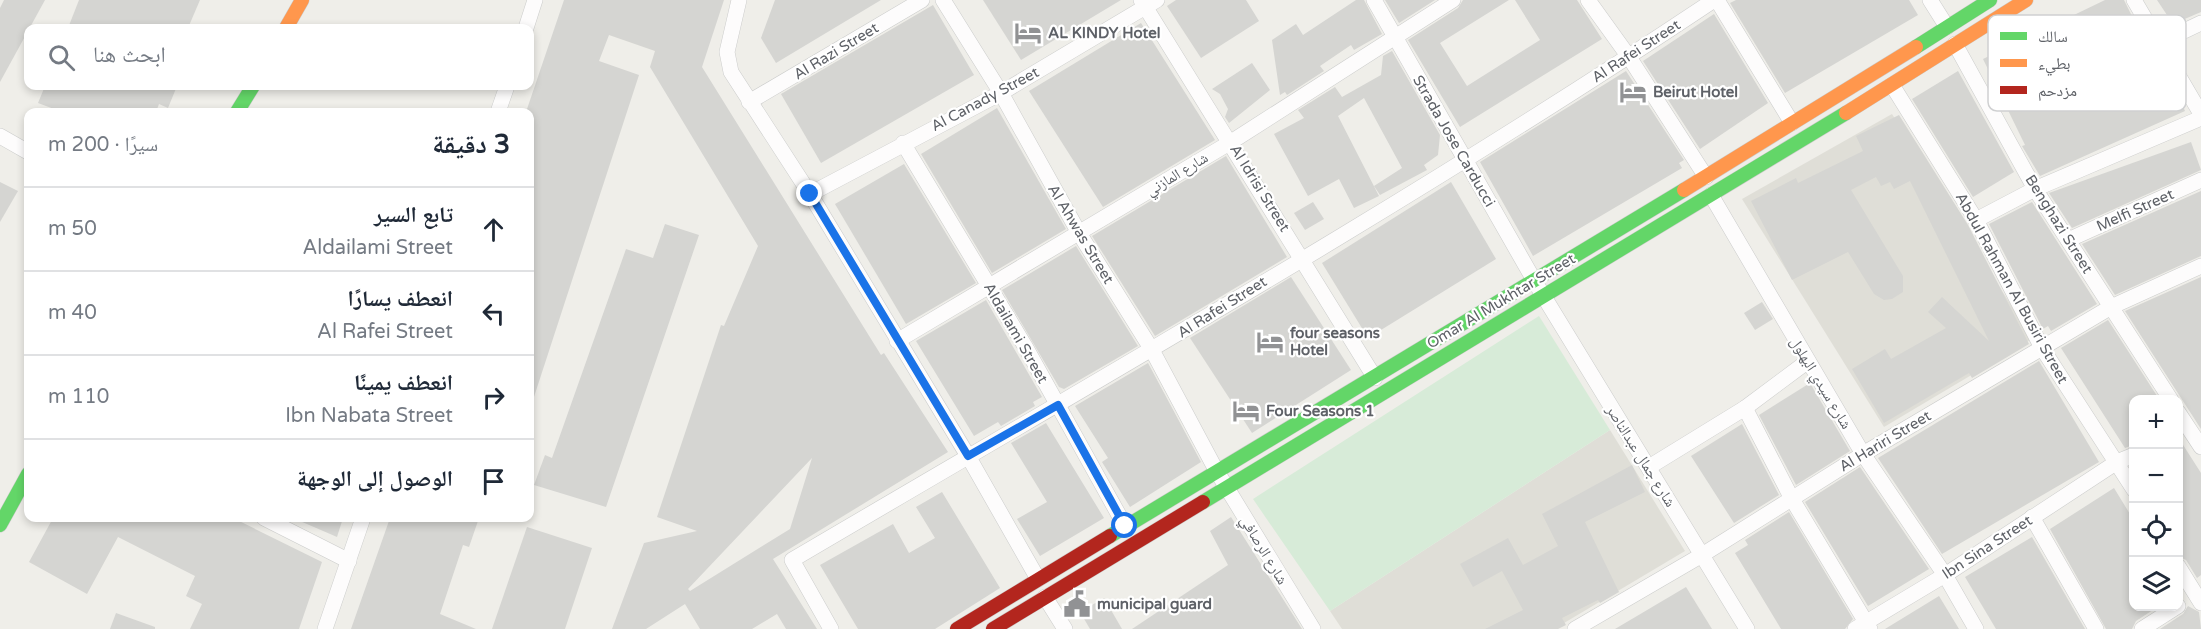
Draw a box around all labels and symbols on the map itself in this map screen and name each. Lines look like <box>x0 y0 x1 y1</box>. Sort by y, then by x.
legend <box>1988 15 2186 111</box>
street label: Al Rafei Street <box>1588 16 1684 86</box>
street label: Al Razi Street <box>790 18 882 83</box>
hotel icon: AL KINDY Hotel <box>1013 18 1043 48</box>
place label: AL KINDY Hotel <box>1048 24 1160 42</box>
text: سالك <box>2038 27 2068 47</box>
text: بطيء <box>2038 54 2070 76</box>
street label: Al Canady Street <box>928 63 1042 135</box>
street label: Strada Jose Carducci <box>1409 72 1499 210</box>
hotel icon: Beirut Hotel <box>1618 77 1648 107</box>
text: مزدحم <box>2038 81 2077 101</box>
place label: Beirut Hotel <box>1653 83 1738 101</box>
street label: Al Idrisi Street <box>1226 141 1294 235</box>
street label: شارع المازني <box>1143 148 1213 202</box>
street label: Benghazi Street <box>2021 171 2097 277</box>
route end <box>796 180 822 206</box>
street label: Al Ahwas Street <box>1044 181 1118 287</box>
street label: Melfi Street <box>2093 185 2177 235</box>
street label: Abdul Rahman Al Busiri Street <box>1952 189 2072 387</box>
street label: Omar Al Mukhtar Street <box>1424 249 1579 352</box>
street label: Al Rafei Street <box>1174 272 1270 342</box>
street label: Aldailami Street <box>980 280 1052 387</box>
place label: four seasons Hotel <box>1289 324 1380 359</box>
hotel icon: four seasons Hotel <box>1255 327 1285 357</box>
street label: شارع سيدي البهلول <box>1784 334 1856 434</box>
hotel icon: Four Seasons 1 <box>1231 396 1261 426</box>
street label: شارع جمال عبدالناصر <box>1601 401 1680 511</box>
place label: Four Seasons 1 <box>1266 402 1375 420</box>
street label: Al Hariri Street <box>1836 406 1935 476</box>
street label: Ibn Sina Street <box>1939 511 2036 583</box>
route start <box>1111 512 1137 538</box>
street label: شارع الرصافي <box>1234 512 1292 589</box>
public building icon: municipal guard <box>1062 589 1092 619</box>
place label: municipal guard <box>1097 595 1212 614</box>

